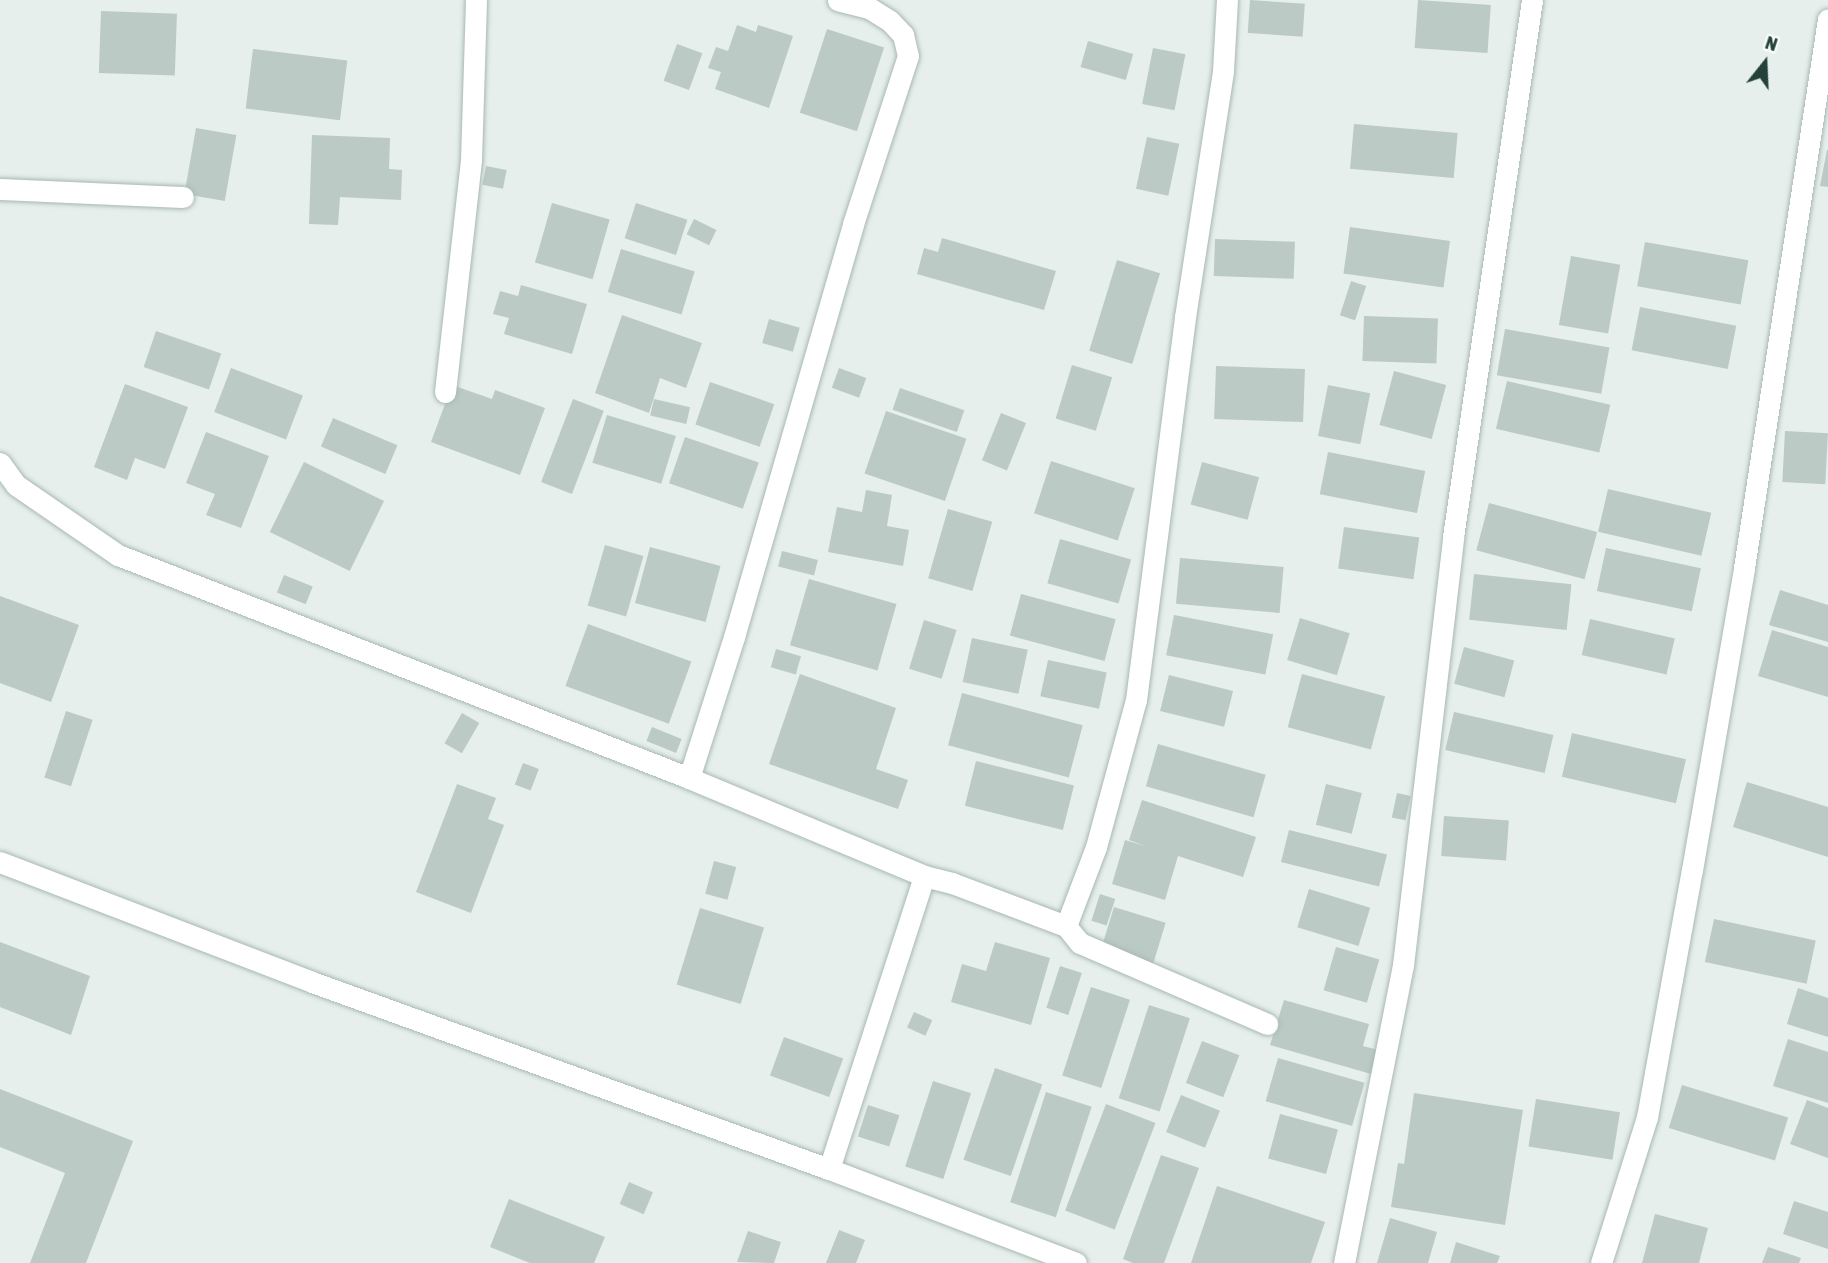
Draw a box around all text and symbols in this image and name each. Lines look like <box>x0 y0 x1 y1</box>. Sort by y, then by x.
north arrow <box>1730 28 1800 98</box>
text: N <box>1763 31 1780 55</box>

